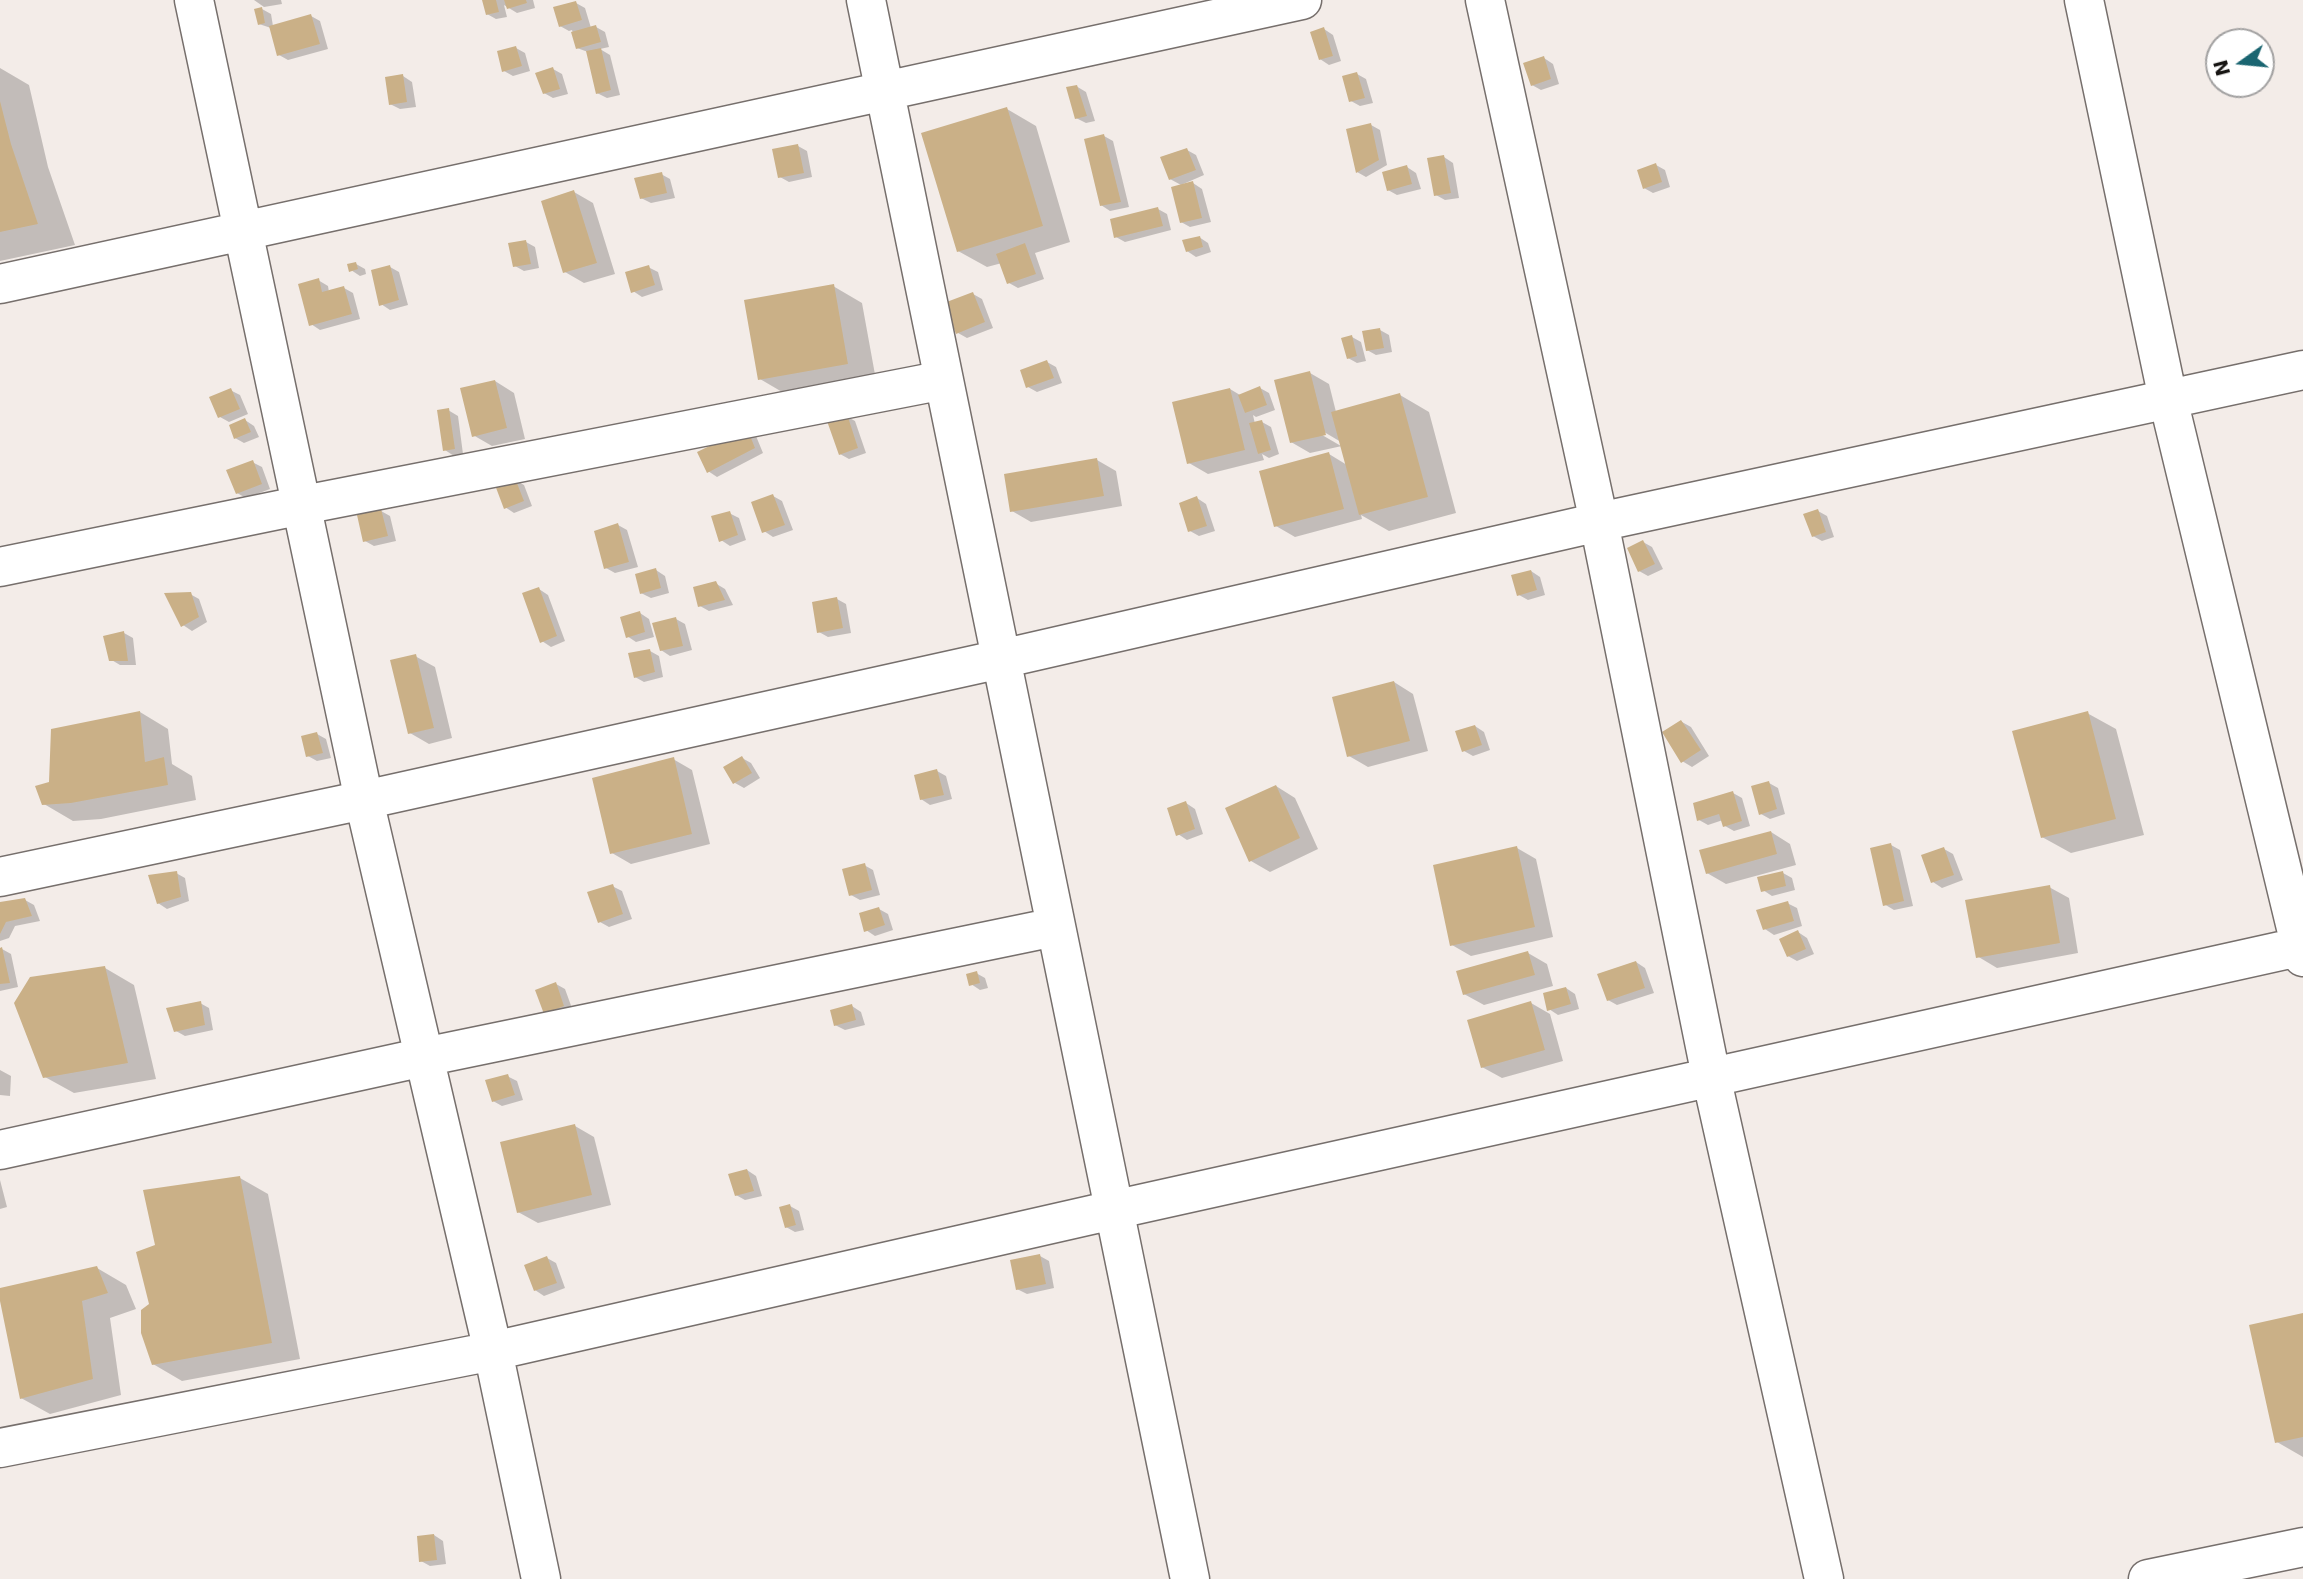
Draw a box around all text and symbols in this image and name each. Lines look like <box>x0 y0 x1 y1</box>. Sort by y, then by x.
north arrow <box>2205 28 2275 98</box>
text: N <box>2209 57 2234 78</box>

